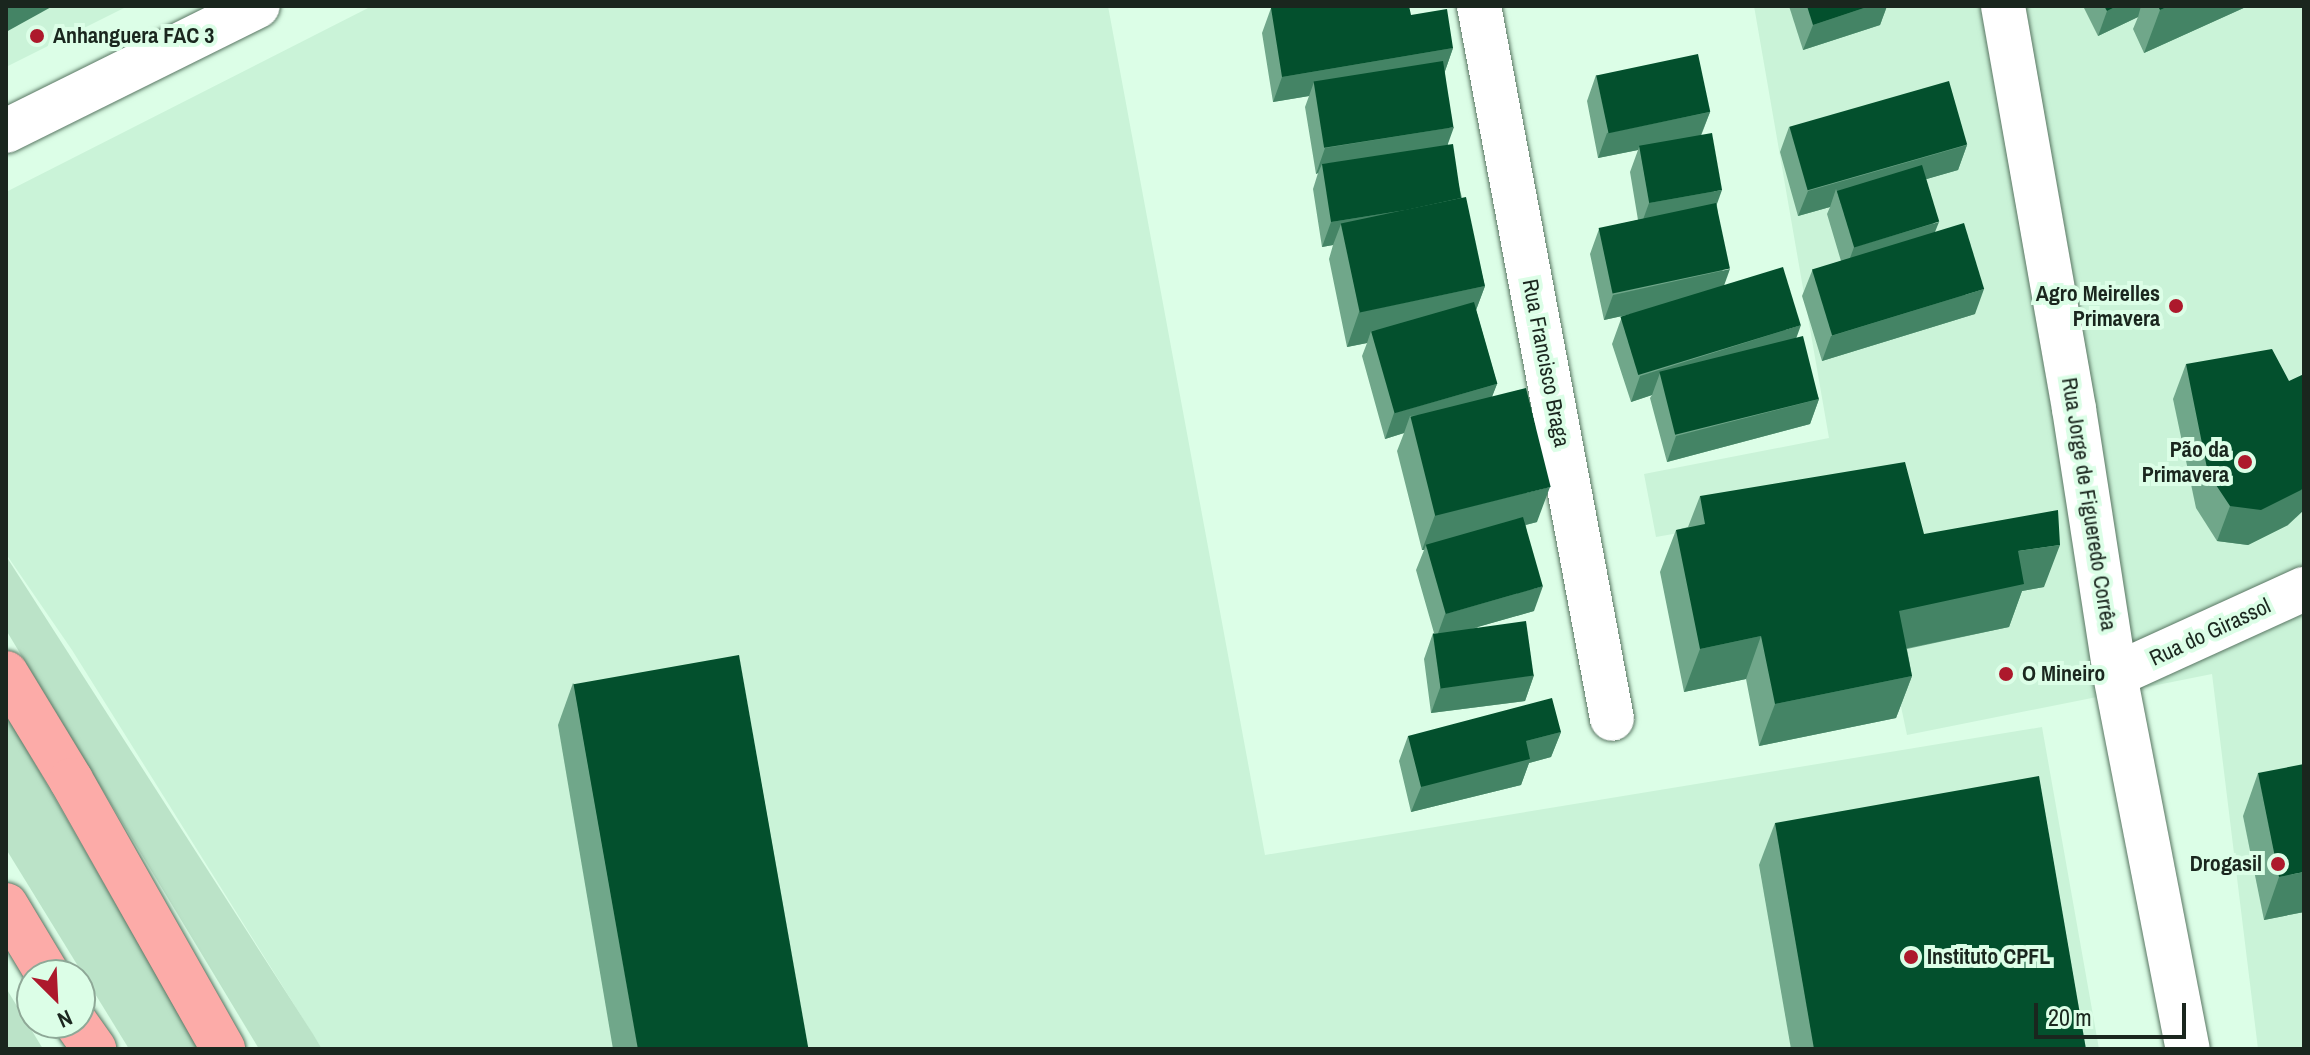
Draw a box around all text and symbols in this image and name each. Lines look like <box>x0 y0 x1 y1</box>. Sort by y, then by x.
place label: Anhanguera FAC 3 <box>53 23 214 49</box>
marker: Anhanguera FAC 3 <box>28 27 46 45</box>
street label: Rua Francisco Braga <box>1517 277 1575 449</box>
place label: Agro Meirelles Primavera <box>2036 280 2160 332</box>
marker: Agro Meirelles Primavera <box>2167 297 2185 315</box>
street label: Rua Jorge de Figueredo Corrêa <box>2056 376 2122 632</box>
place label: Pão da Primavera <box>2142 436 2229 488</box>
marker: Pão da Primavera <box>2236 453 2254 471</box>
street label: Rua do Girassol <box>2145 592 2275 672</box>
place label: O Mineiro <box>2022 661 2105 687</box>
marker: O Mineiro <box>1997 665 2015 683</box>
place label: Drogasil <box>2190 851 2262 877</box>
marker: Drogasil <box>2269 855 2287 873</box>
place label: Instituto CPFL <box>1927 944 2050 970</box>
marker: Instituto CPFL <box>1902 948 1920 966</box>
north arrow <box>16 959 96 1039</box>
scale bar <box>2038 987 2190 1037</box>
text: 20 m <box>2048 1001 2092 1033</box>
text: N <box>53 1003 77 1035</box>

